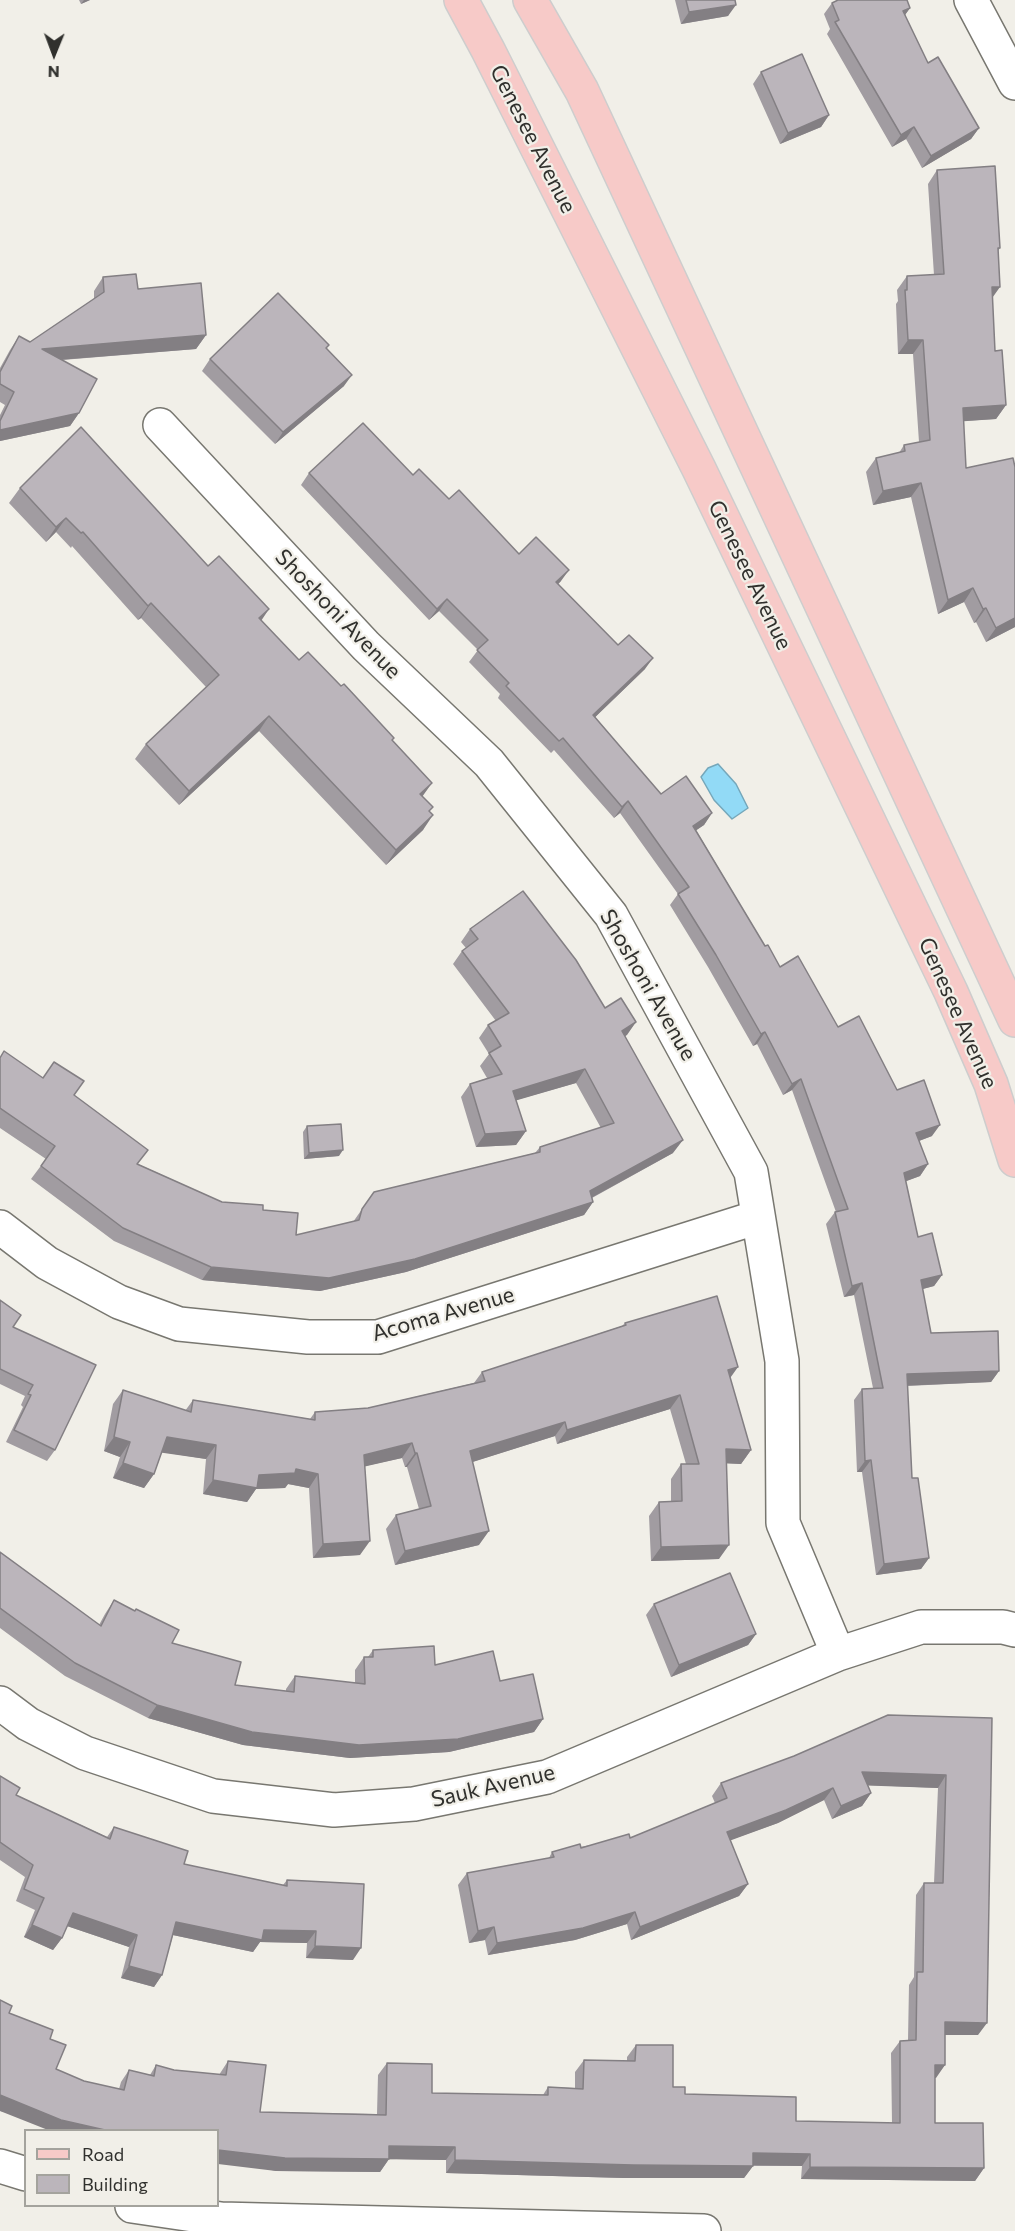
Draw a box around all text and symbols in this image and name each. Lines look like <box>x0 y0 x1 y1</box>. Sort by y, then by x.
north arrow <box>24 24 84 84</box>
street label: Genesee Avenue <box>484 61 582 217</box>
text: N <box>48 63 60 82</box>
street label: Genesee Avenue <box>702 496 798 654</box>
street label: Shoshoni Avenue <box>269 544 407 684</box>
street label: Shoshoni Avenue <box>594 905 702 1065</box>
street label: Genesee Avenue <box>913 933 1003 1093</box>
street label: Acoma Avenue <box>369 1281 517 1347</box>
street label: Sauk Avenue <box>429 1759 557 1813</box>
legend <box>24 2129 219 2207</box>
text: Road <box>82 2143 124 2165</box>
text: Building <box>82 2173 148 2195</box>

